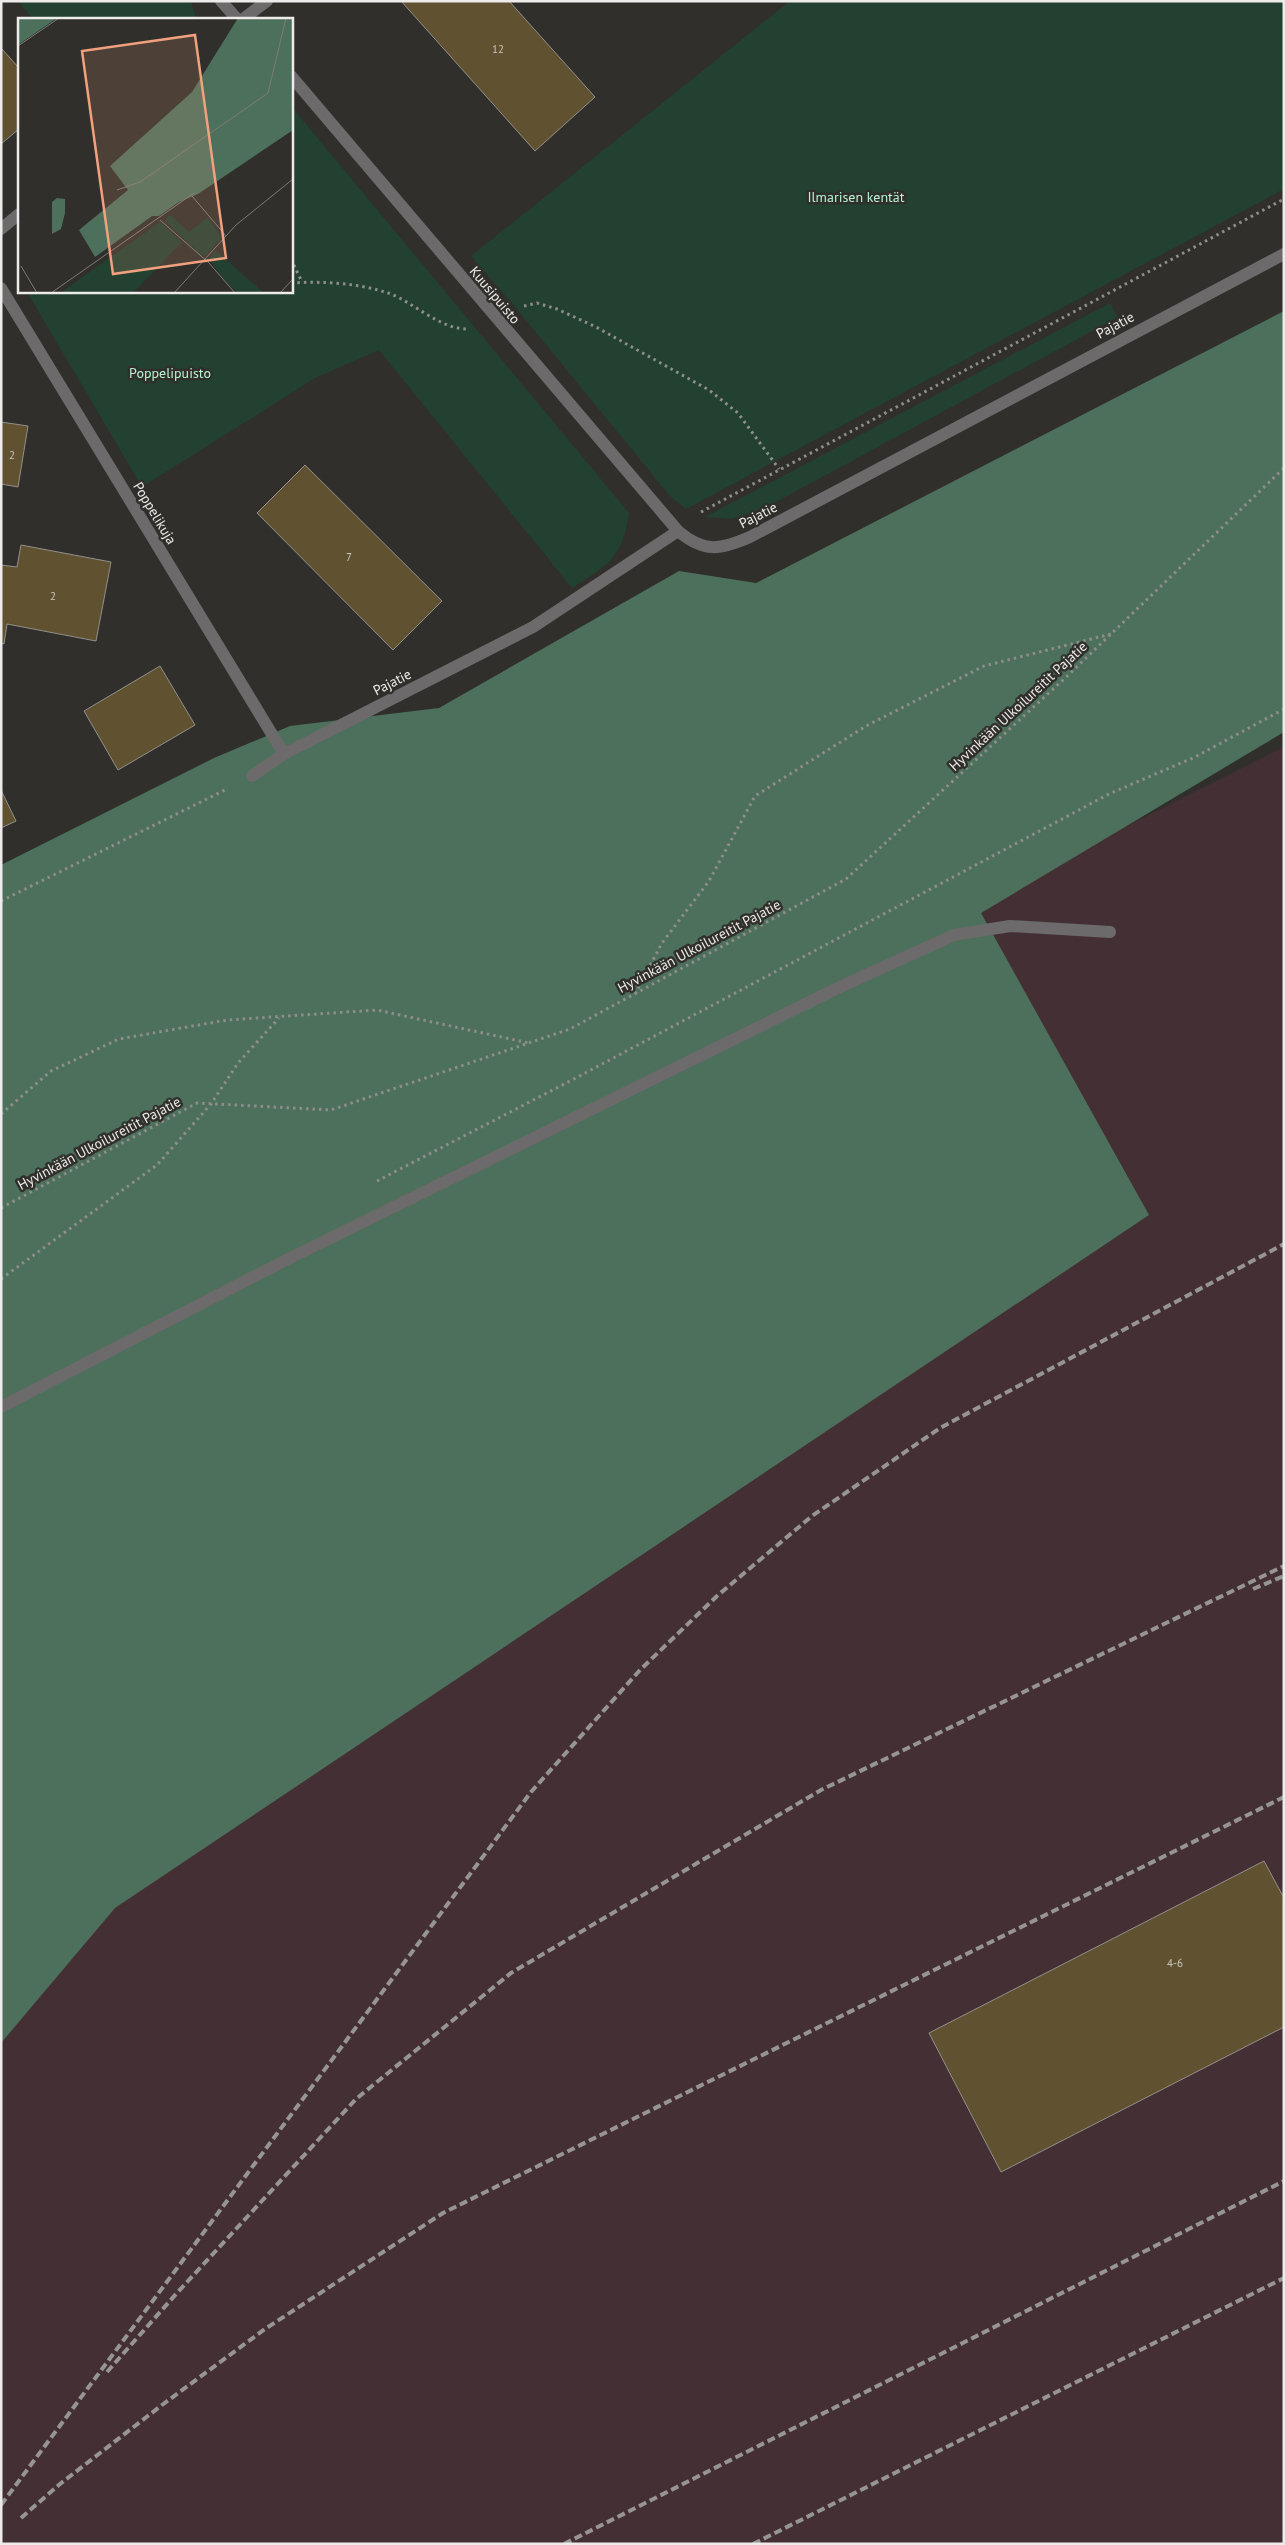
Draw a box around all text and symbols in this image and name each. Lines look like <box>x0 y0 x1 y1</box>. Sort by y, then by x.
inset map <box>18 18 292 292</box>
house number: 12 <box>492 42 504 56</box>
park label: Ilmarisen kentät <box>807 188 905 206</box>
street label: Kuusipuisto <box>466 262 524 328</box>
street label: Pajatie <box>1093 308 1137 342</box>
park label: Poppelipuisto <box>129 364 211 382</box>
house number: 2 <box>9 448 15 462</box>
street label: Poppelikuja <box>129 478 181 548</box>
street label: Pajatie <box>736 498 780 532</box>
house number: 7 <box>346 550 352 564</box>
house number: 2 <box>50 589 56 603</box>
street label: Hyvinkään Ulkoilureitit Pajatie <box>945 637 1091 775</box>
street label: Pajatie <box>370 665 414 699</box>
street label: Hyvinkään Ulkoilureitit Pajatie <box>614 895 784 997</box>
street label: Hyvinkään Ulkoilureitit Pajatie <box>14 1092 184 1194</box>
house number: 4-6 <box>1167 1956 1183 1970</box>

